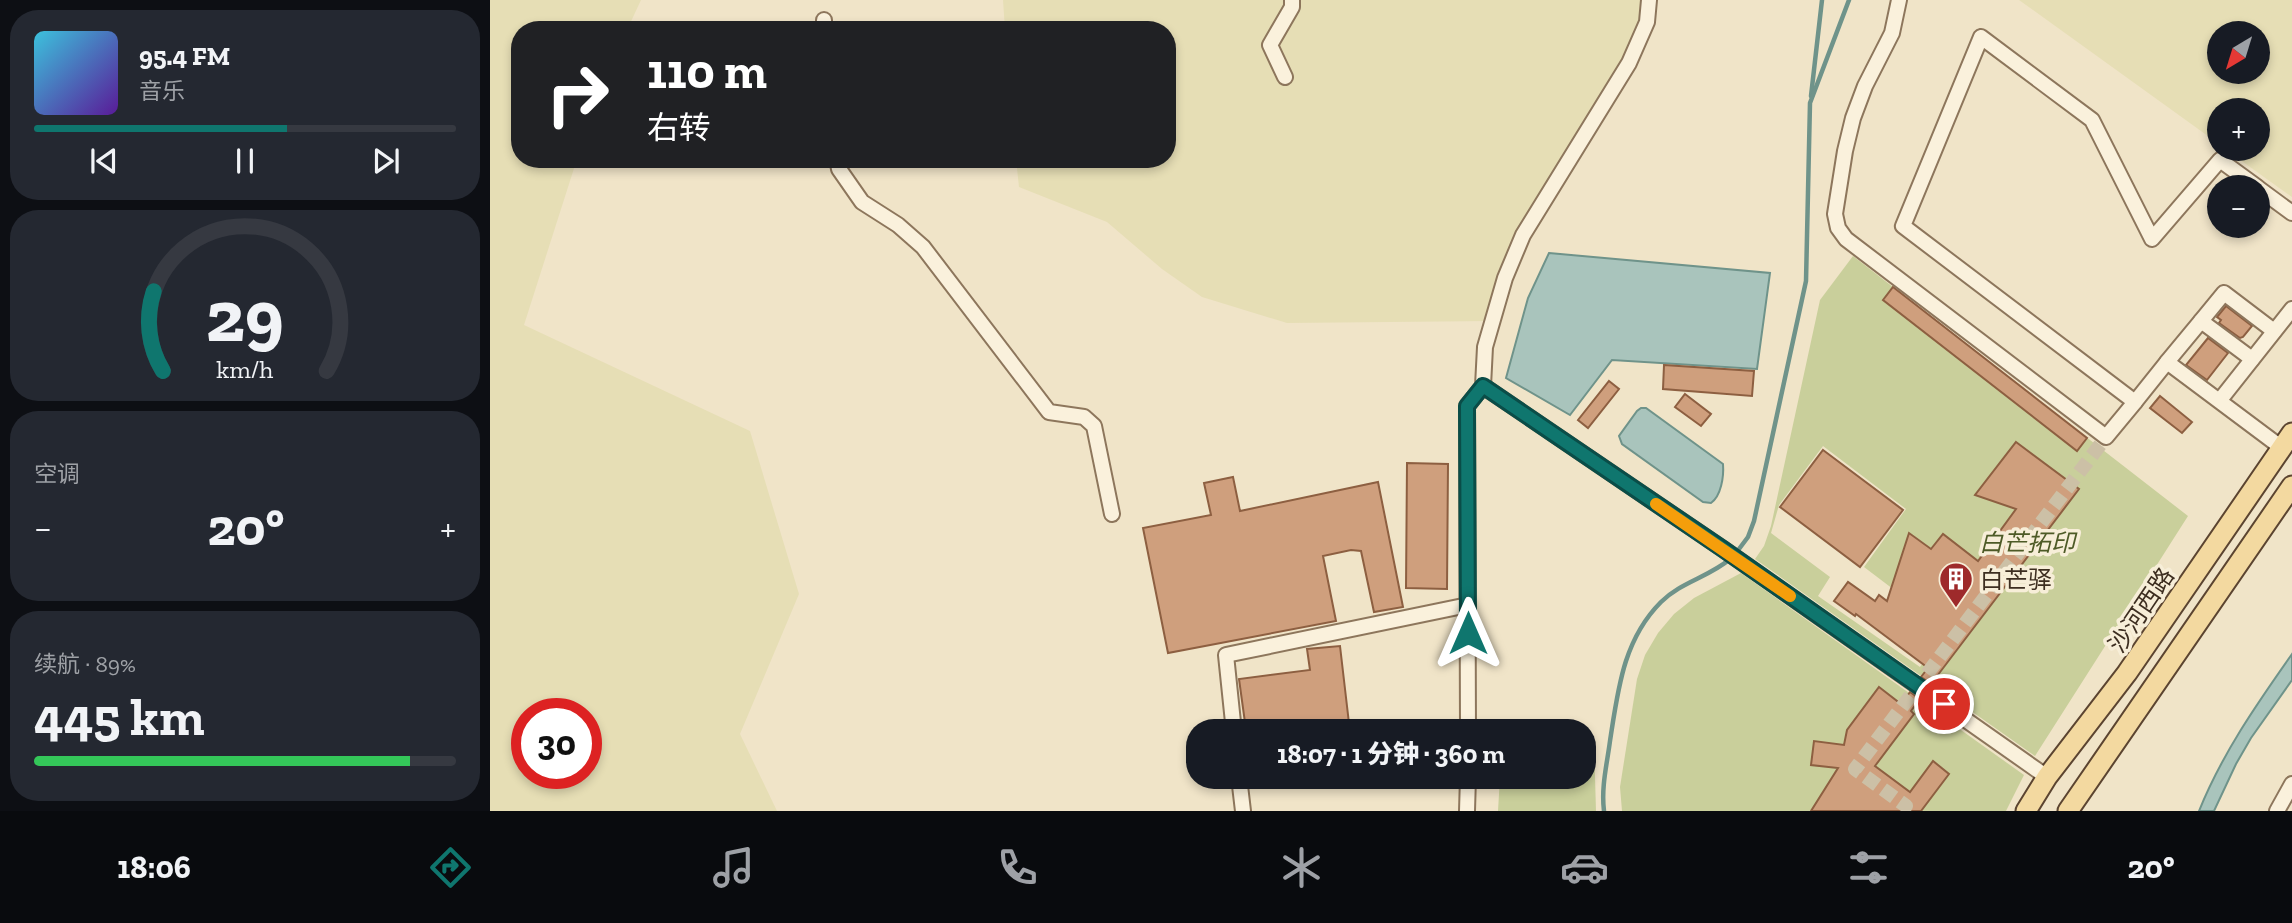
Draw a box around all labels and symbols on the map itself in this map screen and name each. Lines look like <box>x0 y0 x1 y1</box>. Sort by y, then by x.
north arrow <box>2207 21 2270 84</box>
park label: 白芒拓印 <box>1979 528 2078 557</box>
building icon: 白芒驿 <box>1937 560 1975 609</box>
street label: 沙河西路 <box>2102 562 2180 658</box>
place label: 白芒驿 <box>1980 565 2052 594</box>
position arrow <box>1431 596 1505 670</box>
pin <box>1914 674 1974 734</box>
speed limit sign: 30 <box>511 698 602 789</box>

